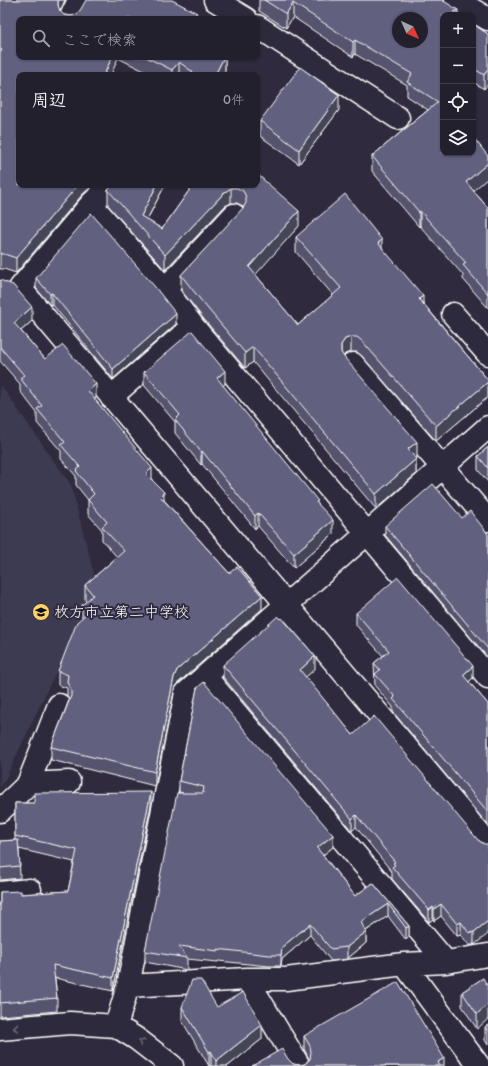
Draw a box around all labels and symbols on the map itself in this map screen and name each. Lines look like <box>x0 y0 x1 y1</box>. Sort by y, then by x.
north arrow <box>392 12 428 48</box>
school or university icon: 枚方市立第二中学校 <box>31 602 51 622</box>
place label: 枚方市立第二中学校 <box>54 603 189 621</box>
one-way arrow <box>13 1023 19 1032</box>
one-way arrow <box>139 1040 146 1047</box>

